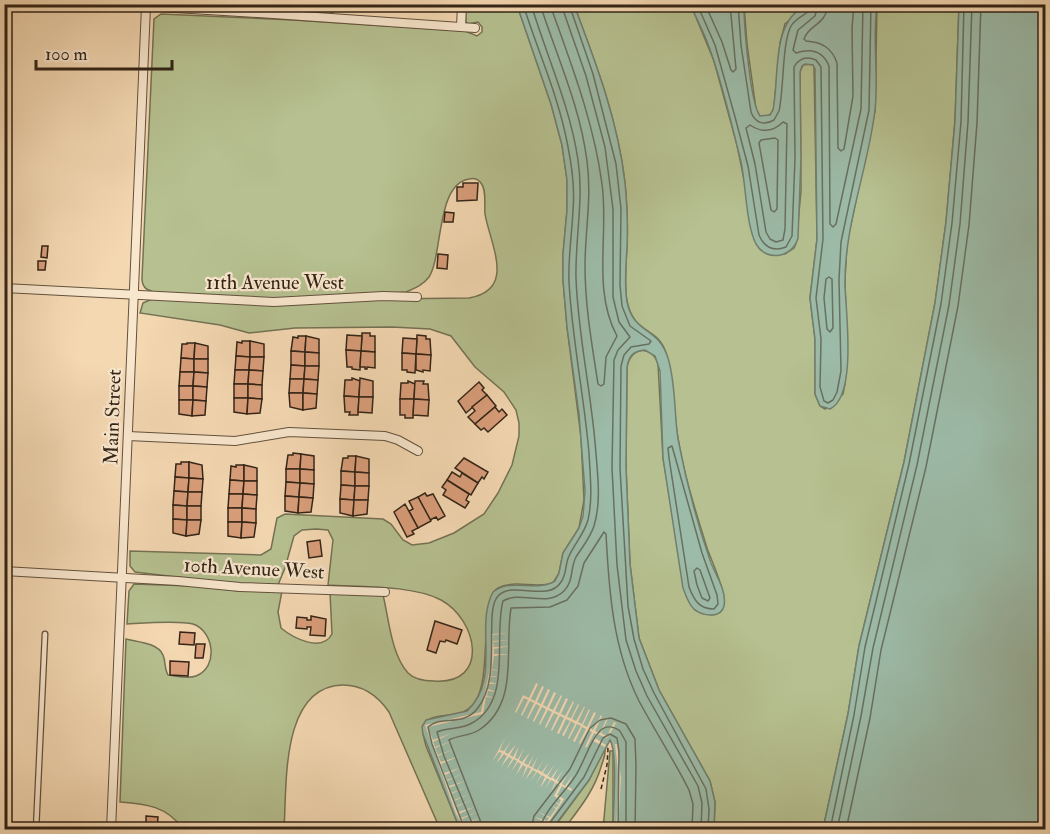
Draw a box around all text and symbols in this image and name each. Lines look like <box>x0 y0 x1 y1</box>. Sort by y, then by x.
scale bar <box>36 33 172 71</box>
text: 100 m <box>45 43 88 66</box>
street label: 11th Avenue West <box>206 270 344 295</box>
street label: Main Street <box>98 368 127 465</box>
street label: 10th Avenue West <box>183 552 325 585</box>

